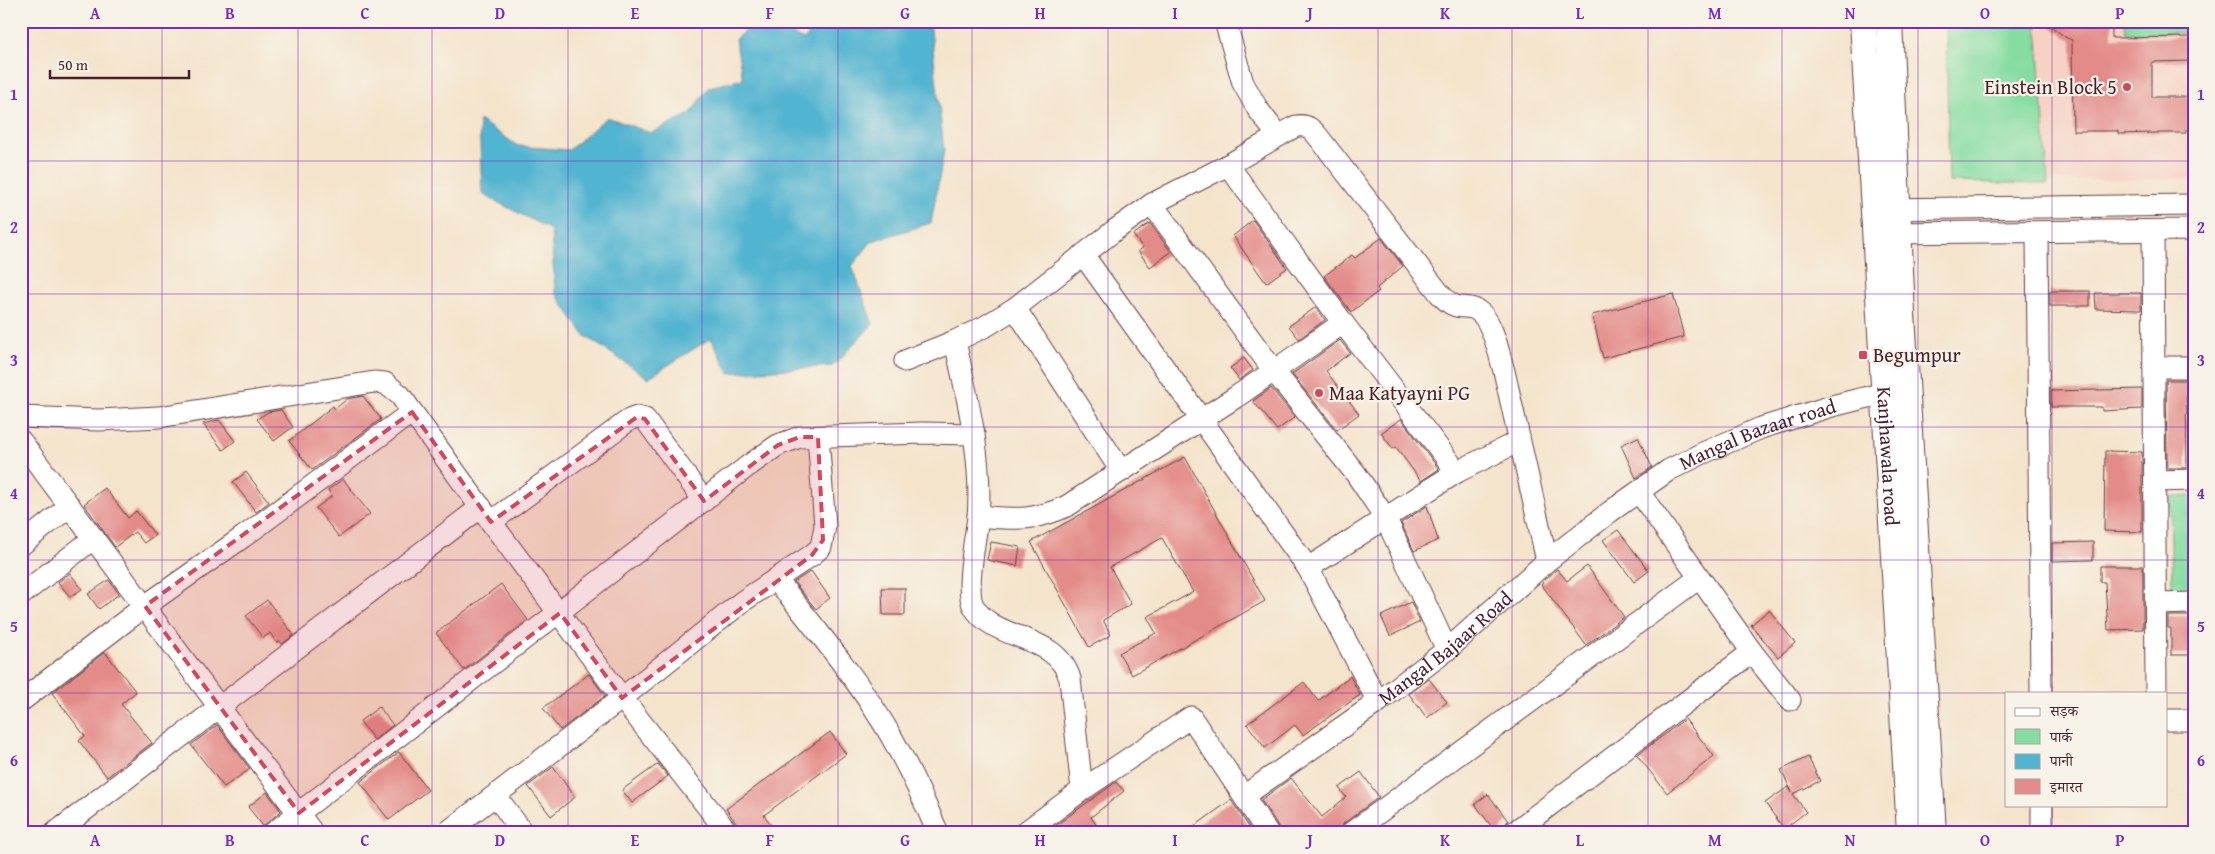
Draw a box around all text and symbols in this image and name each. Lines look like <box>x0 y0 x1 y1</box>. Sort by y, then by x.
text: A <box>90 1 101 25</box>
text: B <box>225 1 235 25</box>
text: C <box>360 1 370 25</box>
text: D <box>495 1 505 25</box>
text: E <box>631 1 640 25</box>
text: F <box>766 1 774 25</box>
text: G <box>900 1 910 25</box>
text: H <box>1034 1 1046 25</box>
text: I <box>1172 1 1178 25</box>
text: J <box>1304 1 1313 25</box>
text: K <box>1440 1 1451 25</box>
text: L <box>1576 1 1585 25</box>
text: M <box>1708 1 1722 25</box>
text: N <box>1845 1 1856 25</box>
text: O <box>1980 1 1990 25</box>
text: P <box>2115 1 2125 25</box>
scale bar <box>50 48 189 80</box>
text: 50 m <box>58 54 89 75</box>
place label: Einstein Block 5 <box>1984 72 2117 101</box>
marker: Einstein Block 5 <box>2121 81 2133 93</box>
text: 1 <box>10 82 18 106</box>
text: 1 <box>2197 82 2205 106</box>
text: 2 <box>10 215 18 239</box>
text: 2 <box>2197 215 2205 239</box>
place label: Begumpur <box>1873 340 1961 369</box>
text: 3 <box>10 348 18 372</box>
text: 3 <box>2197 348 2205 372</box>
marker: Begumpur <box>1857 349 1869 361</box>
place label: Maa Katyayni PG <box>1329 378 1470 407</box>
street label: Kanjhawala road <box>1870 386 1907 527</box>
marker: Maa Katyayni PG <box>1313 387 1325 399</box>
street label: Mangal Bazaar road <box>1674 391 1840 477</box>
text: 4 <box>10 481 18 505</box>
text: 4 <box>2197 481 2205 505</box>
street label: Mangal Bajaar Road <box>1372 583 1519 711</box>
text: 5 <box>10 614 18 638</box>
text: 5 <box>2197 614 2205 638</box>
legend <box>2005 692 2168 806</box>
text: सड़क <box>2049 700 2079 721</box>
text: पार्क <box>2049 726 2073 747</box>
text: 6 <box>10 748 18 772</box>
text: 6 <box>2197 748 2205 772</box>
text: पानी <box>2049 750 2074 771</box>
text: इमारत <box>2049 776 2084 797</box>
text: A <box>90 828 101 852</box>
text: B <box>225 828 235 852</box>
text: C <box>360 828 370 852</box>
text: D <box>495 828 505 852</box>
text: E <box>631 828 640 852</box>
text: F <box>766 828 774 852</box>
text: G <box>900 828 910 852</box>
text: H <box>1034 828 1046 852</box>
text: I <box>1172 828 1178 852</box>
text: J <box>1304 828 1313 852</box>
text: K <box>1440 828 1451 852</box>
text: L <box>1576 828 1585 852</box>
text: M <box>1708 828 1722 852</box>
text: N <box>1845 828 1856 852</box>
text: O <box>1980 828 1990 852</box>
text: P <box>2115 828 2125 852</box>

